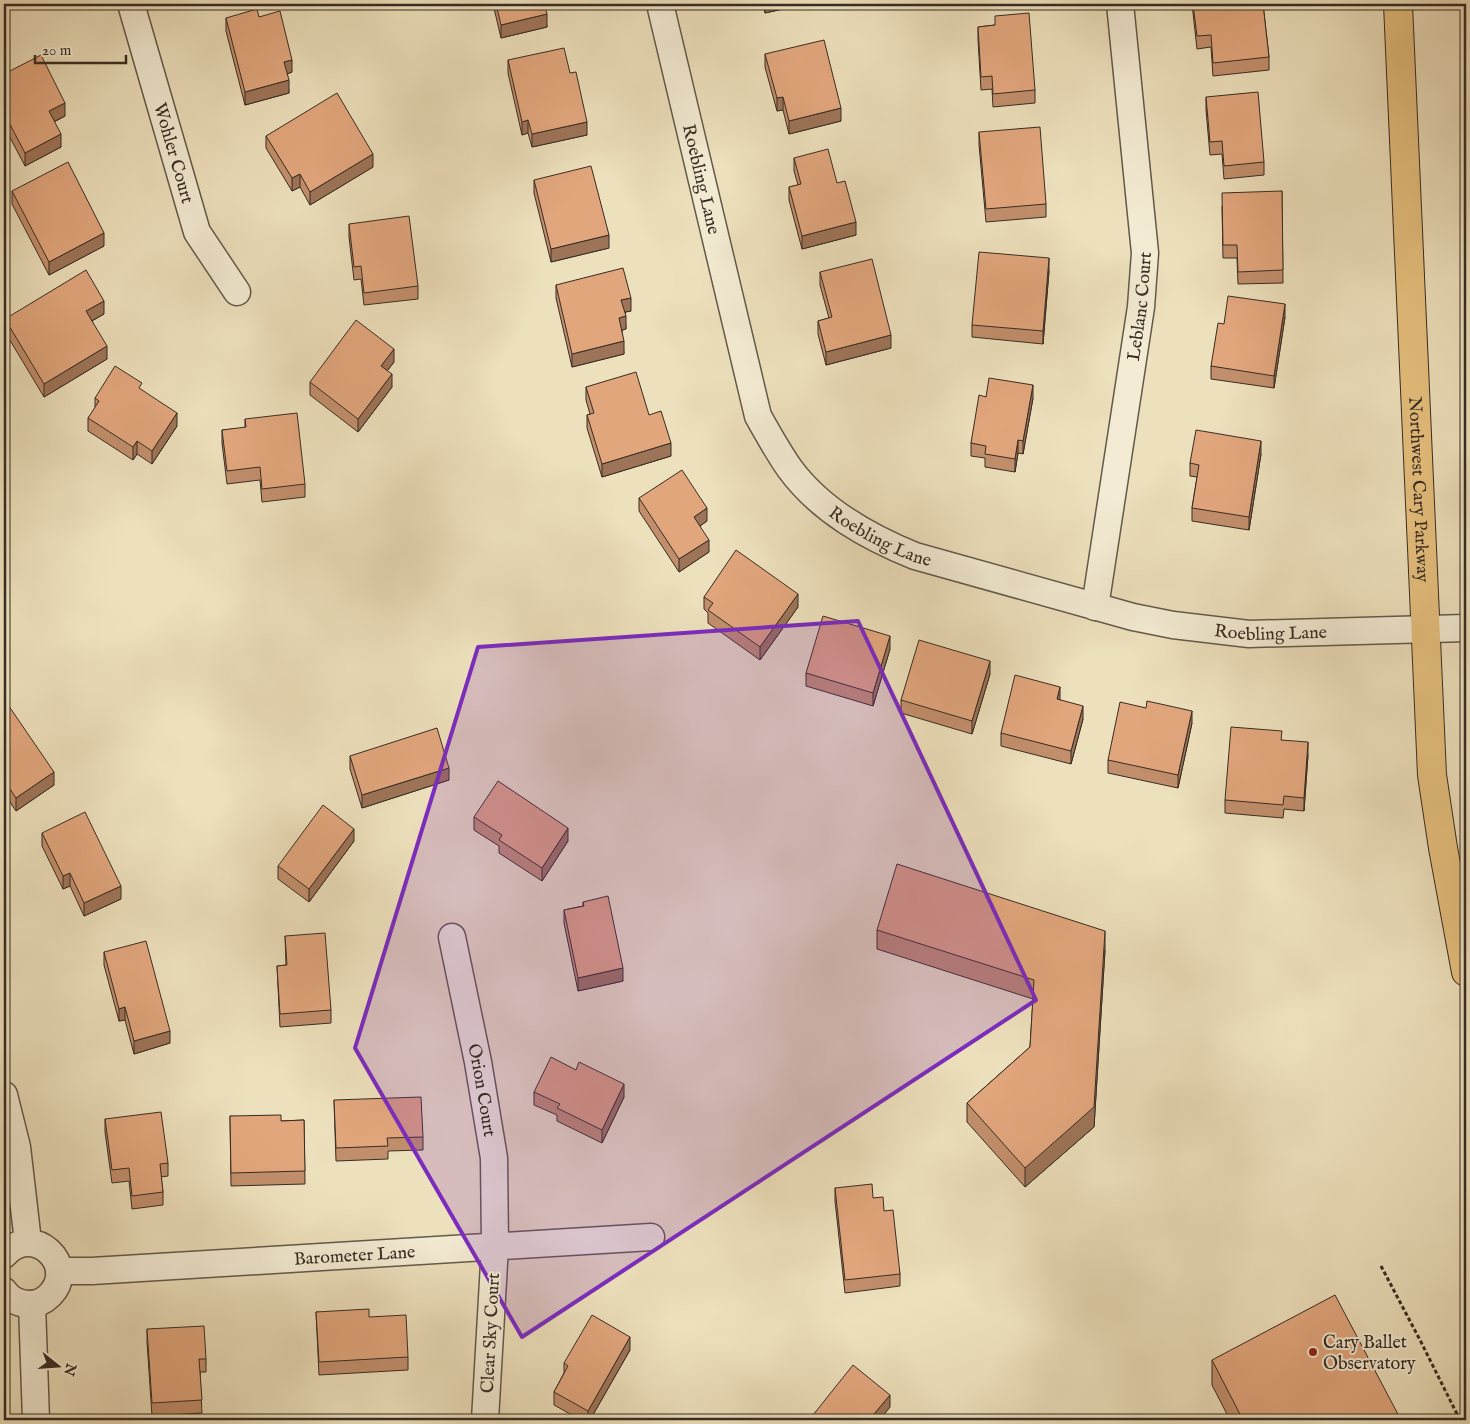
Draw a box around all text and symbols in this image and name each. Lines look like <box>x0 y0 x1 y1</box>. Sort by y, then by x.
scale bar <box>35 32 126 64</box>
text: 20 m <box>42 41 72 60</box>
street label: Wohler Court <box>147 100 198 206</box>
street label: Roebling Lane <box>676 122 724 237</box>
street label: Leblanc Court <box>1123 251 1158 363</box>
street label: Northwest Cary Parkway <box>1402 396 1434 583</box>
street label: Roebling Lane <box>823 502 934 573</box>
street label: Roebling Lane <box>1213 620 1327 647</box>
street label: Orion Court <box>461 1042 500 1138</box>
street label: Barometer Lane <box>293 1241 416 1272</box>
street label: Clear Sky Court <box>477 1272 506 1394</box>
place label: Cary Ballet Observatory <box>1323 1332 1416 1376</box>
north arrow <box>32 1342 82 1392</box>
marker: Cary Ballet Observatory <box>1307 1346 1319 1358</box>
text: N <box>59 1360 80 1378</box>

